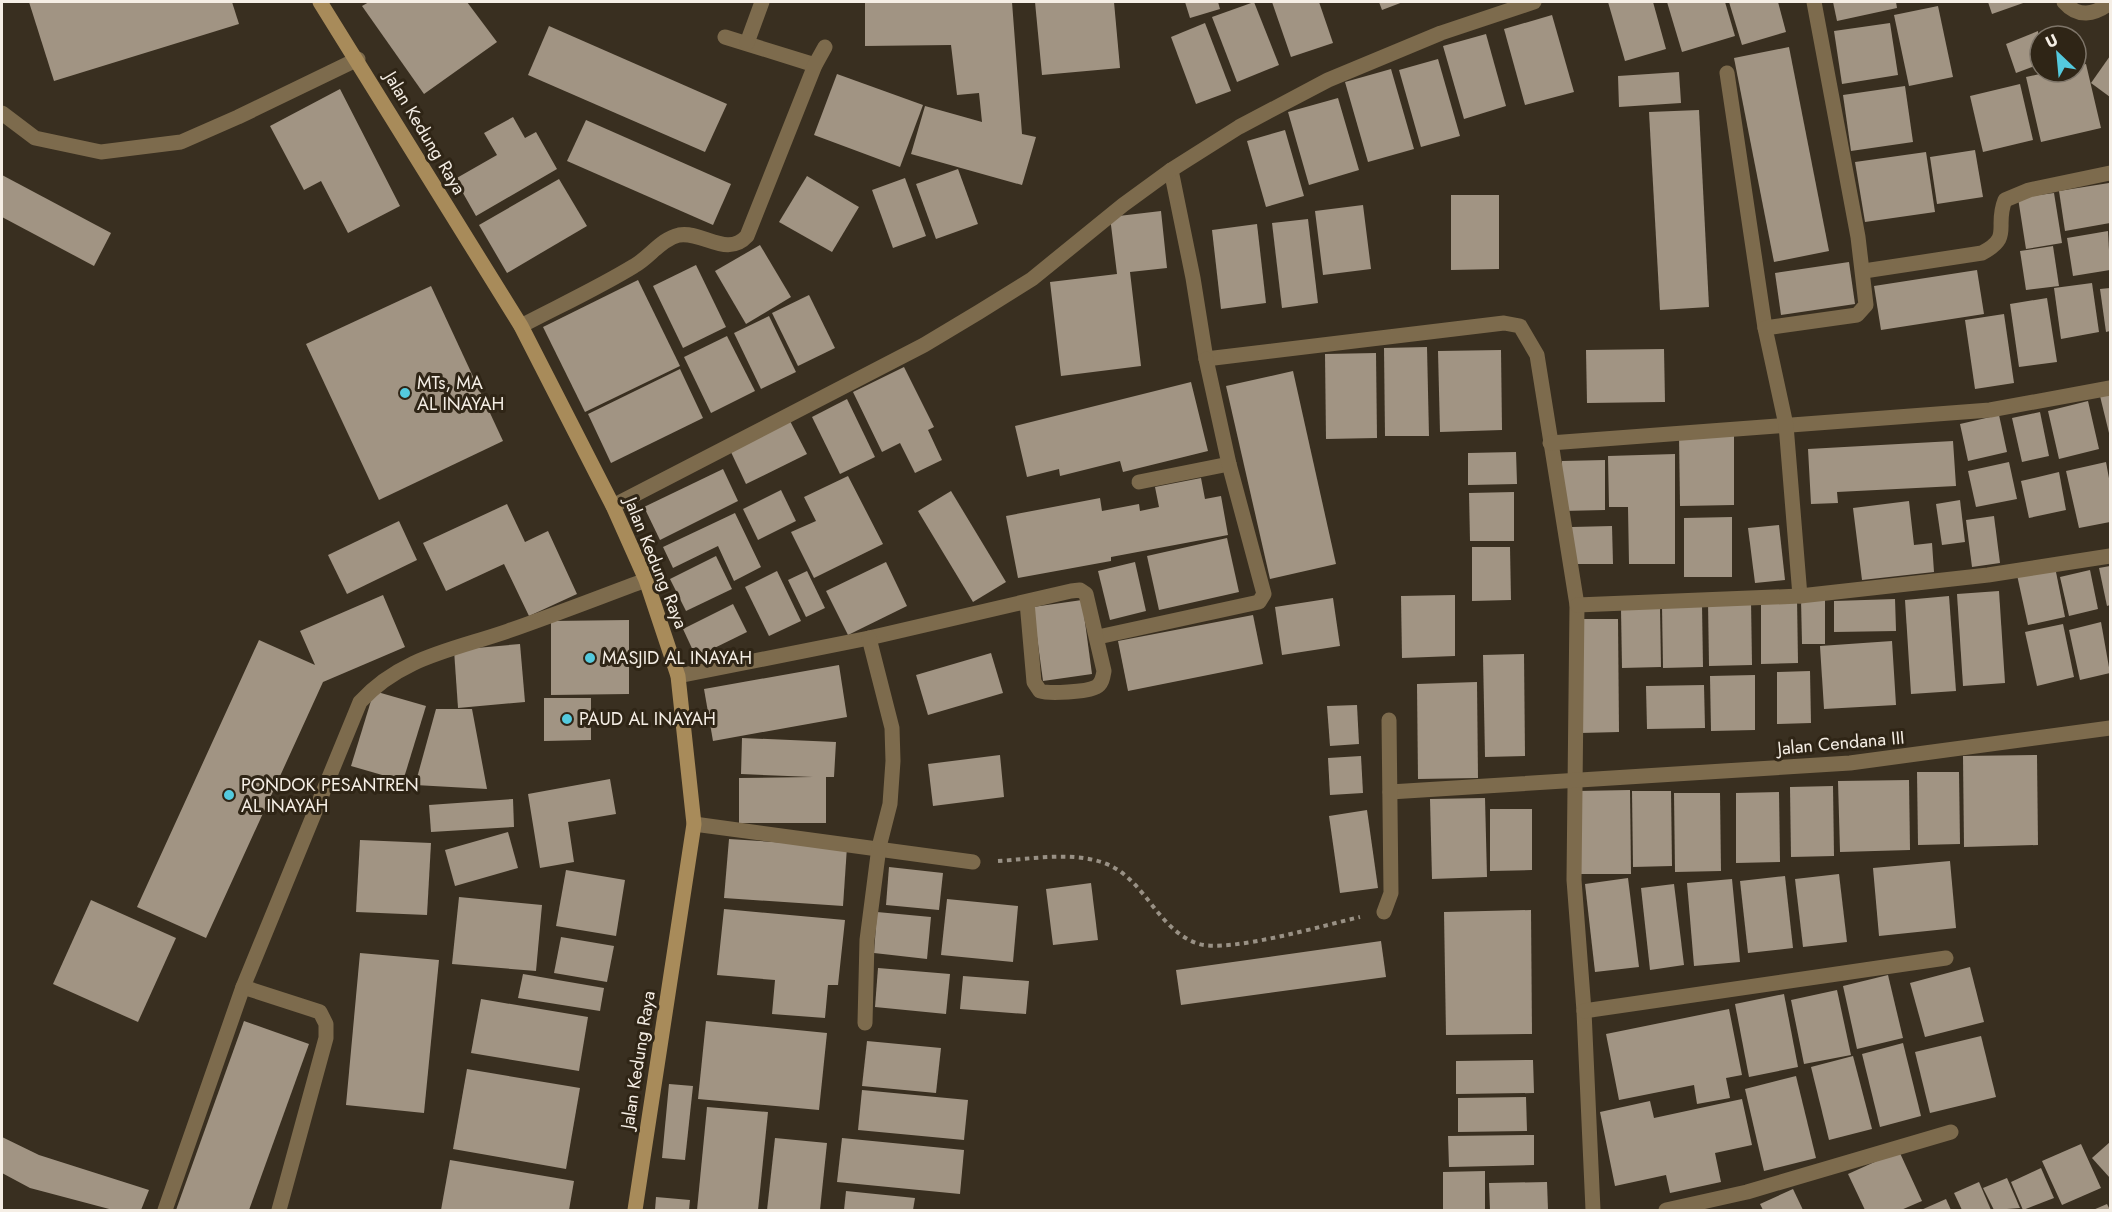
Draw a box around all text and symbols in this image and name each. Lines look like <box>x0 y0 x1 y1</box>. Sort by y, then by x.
north arrow <box>2028 24 2088 84</box>
text: U <box>2042 28 2062 54</box>
street label: Jalan Kedung Raya <box>377 65 472 200</box>
place label: MTs, MA AL INAYAH <box>417 370 504 417</box>
marker: MTs, MA AL INAYAH <box>398 386 412 400</box>
street label: Jalan Kedung Raya <box>617 492 694 633</box>
place label: MASJID AL INAYAH <box>602 645 752 671</box>
marker: MASJID AL INAYAH <box>583 651 597 665</box>
place label: PAUD AL INAYAH <box>579 706 716 732</box>
marker: PAUD AL INAYAH <box>560 712 574 726</box>
street label: Jalan Cendana III <box>1774 725 1906 762</box>
place label: PONDOK PESANTREN AL INAYAH <box>241 772 419 819</box>
marker: PONDOK PESANTREN AL INAYAH <box>222 788 236 802</box>
street label: Jalan Kedung Raya <box>614 989 662 1133</box>

